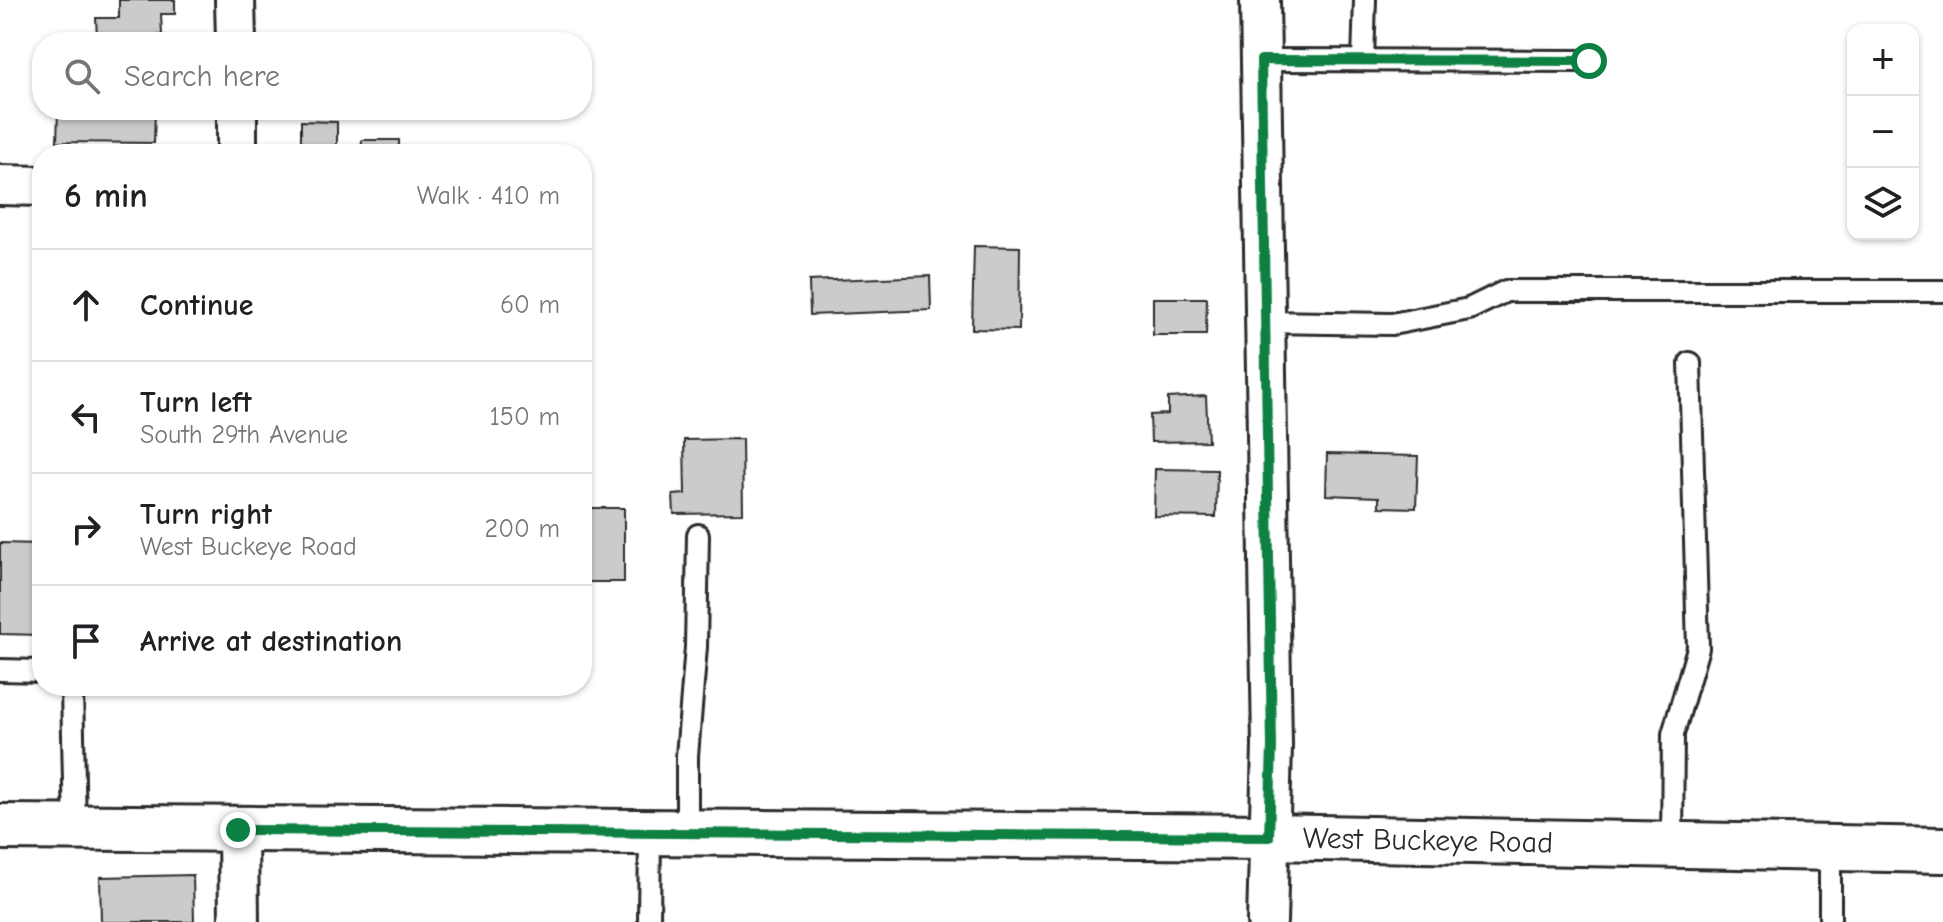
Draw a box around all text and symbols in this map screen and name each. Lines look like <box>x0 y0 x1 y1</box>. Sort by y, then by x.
map controls <box>1847 24 1919 240</box>
button: + <box>1847 24 1919 96</box>
search box <box>32 32 592 120</box>
route start <box>1571 43 1607 79</box>
icon: search <box>60 54 104 98</box>
text: Search here <box>124 59 280 94</box>
button: − <box>1847 96 1919 168</box>
button: layers <box>1847 168 1919 240</box>
text: 6 min <box>64 176 148 216</box>
text: Walk · 410 m <box>417 181 560 211</box>
icon: ahead <box>64 283 108 327</box>
text: Continue <box>140 288 254 323</box>
text: 60 m <box>500 290 560 320</box>
text: Turn left <box>140 385 252 420</box>
icon: left <box>64 395 108 439</box>
text: 150 m <box>490 402 560 432</box>
text: South 29th Avenue <box>140 420 348 450</box>
text: Turn right <box>140 497 272 532</box>
icon: right <box>64 507 108 551</box>
text: 200 m <box>485 514 560 544</box>
text: West Buckeye Road <box>140 532 357 562</box>
icon: arrive <box>64 619 108 663</box>
text: Arrive at destination <box>140 624 402 659</box>
route end <box>220 812 256 848</box>
street label: West Buckeye Road <box>1302 820 1553 860</box>

